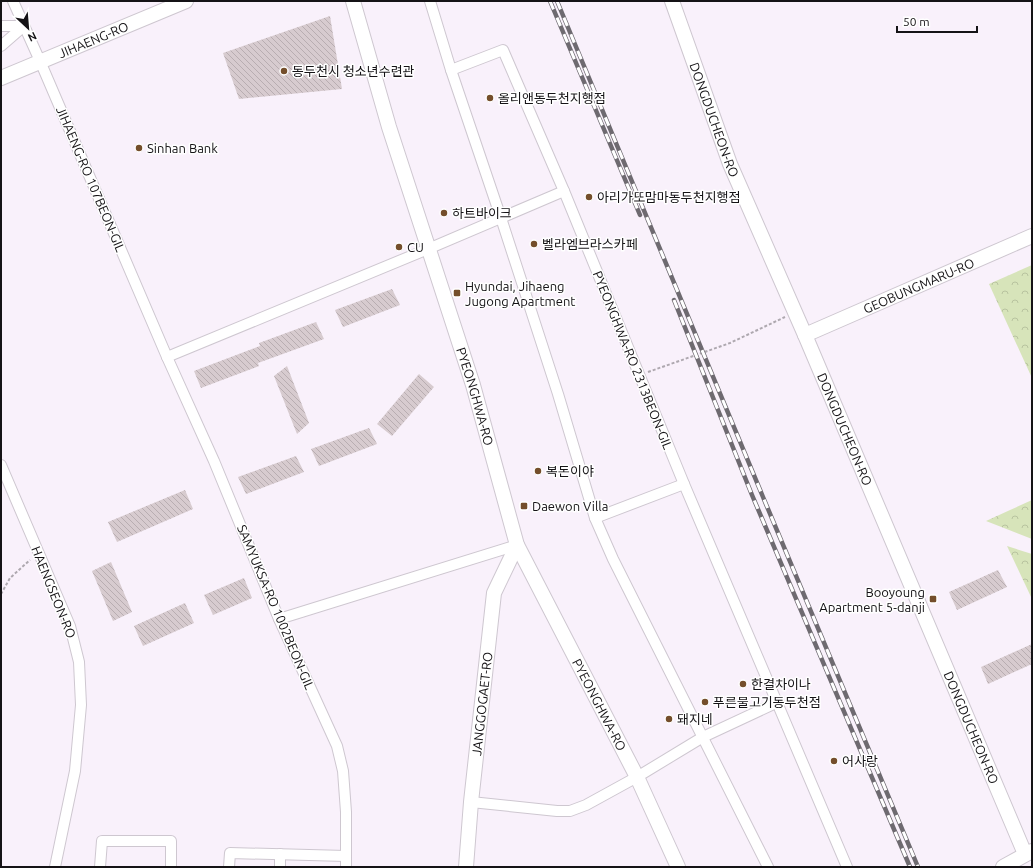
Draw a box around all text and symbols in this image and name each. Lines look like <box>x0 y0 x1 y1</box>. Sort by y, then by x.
north arrow <box>8 8 48 48</box>
scale bar <box>897 8 977 34</box>
text: 50 m <box>903 15 930 28</box>
street label: JIHAENG-RO <box>56 19 130 60</box>
text: N <box>26 30 39 44</box>
street label: DONGDUCHEON-RO <box>687 60 742 179</box>
place label: 동두천시 청소년수련관 <box>292 64 415 78</box>
marker: 동두천시 청소년수련관 <box>279 66 289 76</box>
place label: 올리앤동두천지행점 <box>498 91 606 105</box>
marker: 올리앤동두천지행점 <box>485 93 495 103</box>
street label: JIHAENG-RO 107BEON-GIL <box>54 104 128 254</box>
place label: Sinhan Bank <box>147 141 218 155</box>
marker: Sinhan Bank <box>134 143 144 153</box>
place label: 아리가또맘마동두천지행점 <box>597 190 741 204</box>
marker: 아리가또맘마동두천지행점 <box>584 192 594 202</box>
place label: 하트바이크 <box>452 206 512 220</box>
marker: 하트바이크 <box>439 208 449 218</box>
place label: 벨라엠브라스카페 <box>542 237 638 251</box>
marker: 벨라엠브라스카페 <box>529 239 539 249</box>
place label: CU <box>407 240 424 254</box>
marker: CU <box>394 242 404 252</box>
street label: GEOBUNGMARU-RO <box>861 255 976 316</box>
street label: PYEONGHWA-RO 2313BEON-GIL <box>591 269 675 452</box>
place label: Hyundai, Jihaeng Jugong Apartment <box>465 279 575 308</box>
marker: Hyundai, Jihaeng Jugong Apartment <box>452 288 462 298</box>
street label: PYEONGHWA-RO <box>454 346 496 447</box>
street label: DONGDUCHEON-RO <box>815 371 875 487</box>
place label: 복돈이야 <box>546 464 594 478</box>
marker: 복돈이야 <box>533 466 543 476</box>
place label: Daewon Villa <box>532 499 608 513</box>
marker: Daewon Villa <box>519 501 529 511</box>
street label: SAMYUKSA-RO 1002BEON-GIL <box>235 523 317 692</box>
street label: HAENGSEON-RO <box>29 544 79 640</box>
place label: Booyoung Apartment 5-danji <box>819 585 925 614</box>
marker: Booyoung Apartment 5-danji <box>928 594 938 604</box>
street label: JANGGOGAET-RO <box>469 651 494 756</box>
street label: PYEONGHWA-RO <box>570 656 629 753</box>
street label: DONGDUCHEON-RO <box>941 669 1001 786</box>
place label: 한결차이나 <box>751 677 811 691</box>
marker: 한결차이나 <box>738 679 748 689</box>
place label: 푸른물고기동두천점 <box>713 695 821 709</box>
marker: 푸른물고기동두천점 <box>700 697 710 707</box>
place label: 돼지네 <box>677 712 713 726</box>
marker: 돼지네 <box>664 714 674 724</box>
place label: 어사랑 <box>842 754 878 768</box>
marker: 어사랑 <box>829 756 839 766</box>

